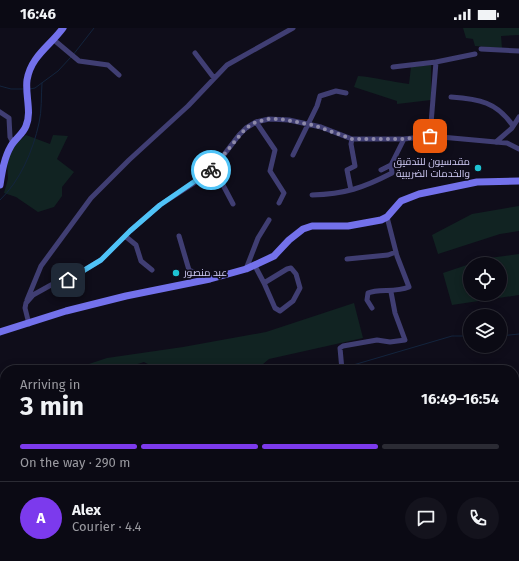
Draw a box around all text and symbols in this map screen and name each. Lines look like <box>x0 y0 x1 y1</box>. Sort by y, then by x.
text: 16:46 <box>20 5 56 23</box>
pin <box>413 119 447 153</box>
icon: bag <box>419 125 441 147</box>
courier <box>191 150 231 190</box>
place label: مقدسيون للتدقيق والخدمات الضريبية <box>393 156 470 180</box>
icon: bike <box>200 159 222 181</box>
marker: مقدسيون للتدقيق والخدمات الضريبية <box>473 163 483 173</box>
map controls <box>463 257 507 353</box>
button: locate <box>463 257 507 301</box>
pin <box>51 263 85 297</box>
place label: عبد منصور <box>183 267 227 279</box>
marker: عبد منصور <box>171 268 181 278</box>
icon: home <box>57 269 79 291</box>
button: layers <box>463 309 507 353</box>
text: Arriving in <box>20 377 80 392</box>
text: 16:49–16:54 <box>421 390 499 408</box>
text: 3 min <box>20 391 84 422</box>
text: On the way · 290 m <box>20 455 130 470</box>
button: chat <box>405 497 447 539</box>
button: phone <box>457 497 499 539</box>
text: Alex <box>72 501 101 519</box>
text: A <box>37 509 45 527</box>
text: Courier · 4.4 <box>72 519 142 534</box>

